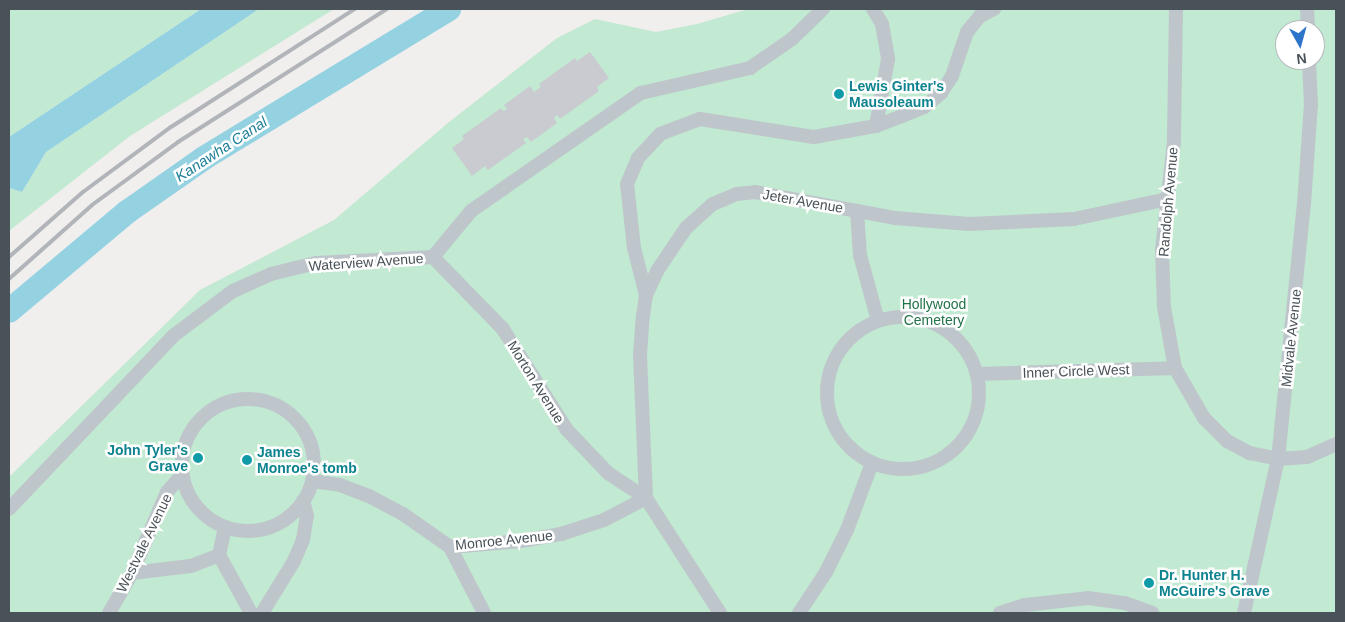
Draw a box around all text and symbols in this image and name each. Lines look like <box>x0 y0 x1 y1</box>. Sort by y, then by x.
north arrow <box>1275 20 1325 70</box>
text: N <box>1296 50 1308 67</box>
place label: Lewis Ginter's Mausoleaum <box>849 78 944 110</box>
marker: Lewis Ginter's Mausoleaum <box>833 88 845 100</box>
water label: Kanawha Canal <box>172 113 270 185</box>
street label: Randolph Avenue <box>1155 146 1181 258</box>
street label: Jeter Avenue <box>761 186 845 216</box>
street label: Waterview Avenue <box>308 250 424 274</box>
street label: Midvale Avenue <box>1277 288 1305 388</box>
park label: Hollywood Cemetery <box>902 296 966 328</box>
street label: Morton Avenue <box>504 337 568 427</box>
street label: Inner Circle West <box>1022 361 1130 381</box>
place label: John Tyler's Grave <box>107 442 188 474</box>
place label: James Monroe's tomb <box>257 444 357 477</box>
marker: John Tyler's Grave <box>192 452 204 464</box>
marker: James Monroe's tomb <box>241 454 253 466</box>
street label: Westvale Avenue <box>113 491 175 595</box>
street label: Monroe Avenue <box>454 526 554 554</box>
place label: Dr. Hunter H. McGuire's Grave <box>1159 567 1270 600</box>
marker: Dr. Hunter H. McGuire's Grave <box>1143 577 1155 589</box>

